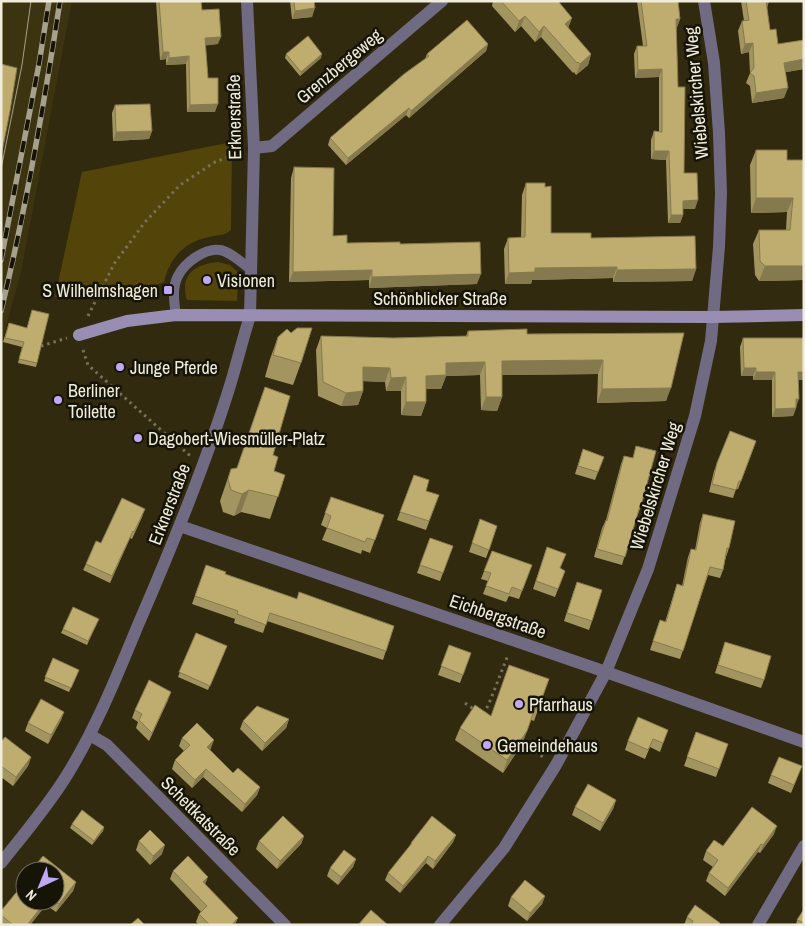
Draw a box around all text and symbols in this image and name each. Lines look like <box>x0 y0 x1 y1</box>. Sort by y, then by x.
street label: Grenzbergeweg <box>291 22 388 109</box>
street label: Wiebelskircher Weg <box>678 25 714 160</box>
street label: Erknerstraße <box>221 74 247 160</box>
place label: Visionen <box>217 268 275 293</box>
marker: Visionen <box>201 274 213 286</box>
place label: S Wilhelmshagen <box>42 278 158 303</box>
marker: S Wilhelmshagen <box>162 284 174 296</box>
street label: Schönblicker Straße <box>373 286 507 311</box>
place label: Junge Pferde <box>130 355 218 380</box>
marker: Junge Pferde <box>114 361 126 373</box>
place label: Berliner Toilette <box>68 378 120 424</box>
marker: Berliner Toilette <box>52 394 64 406</box>
street label: Wiebelskircher Weg <box>624 418 687 553</box>
place label: Dagobert-Wiesmüller-Platz <box>148 426 325 451</box>
marker: Dagobert-Wiesmüller-Platz <box>132 432 144 444</box>
street label: Erknerstraße <box>142 460 196 548</box>
street label: Eichbergstraße <box>446 588 550 644</box>
place label: Pfarrhaus <box>529 692 593 717</box>
marker: Pfarrhaus <box>513 698 525 710</box>
place label: Gemeindehaus <box>497 733 598 758</box>
marker: Gemeindehaus <box>481 739 493 751</box>
street label: Schettkatstraße <box>156 771 246 861</box>
north arrow <box>15 861 65 911</box>
text: N <box>22 886 40 905</box>

